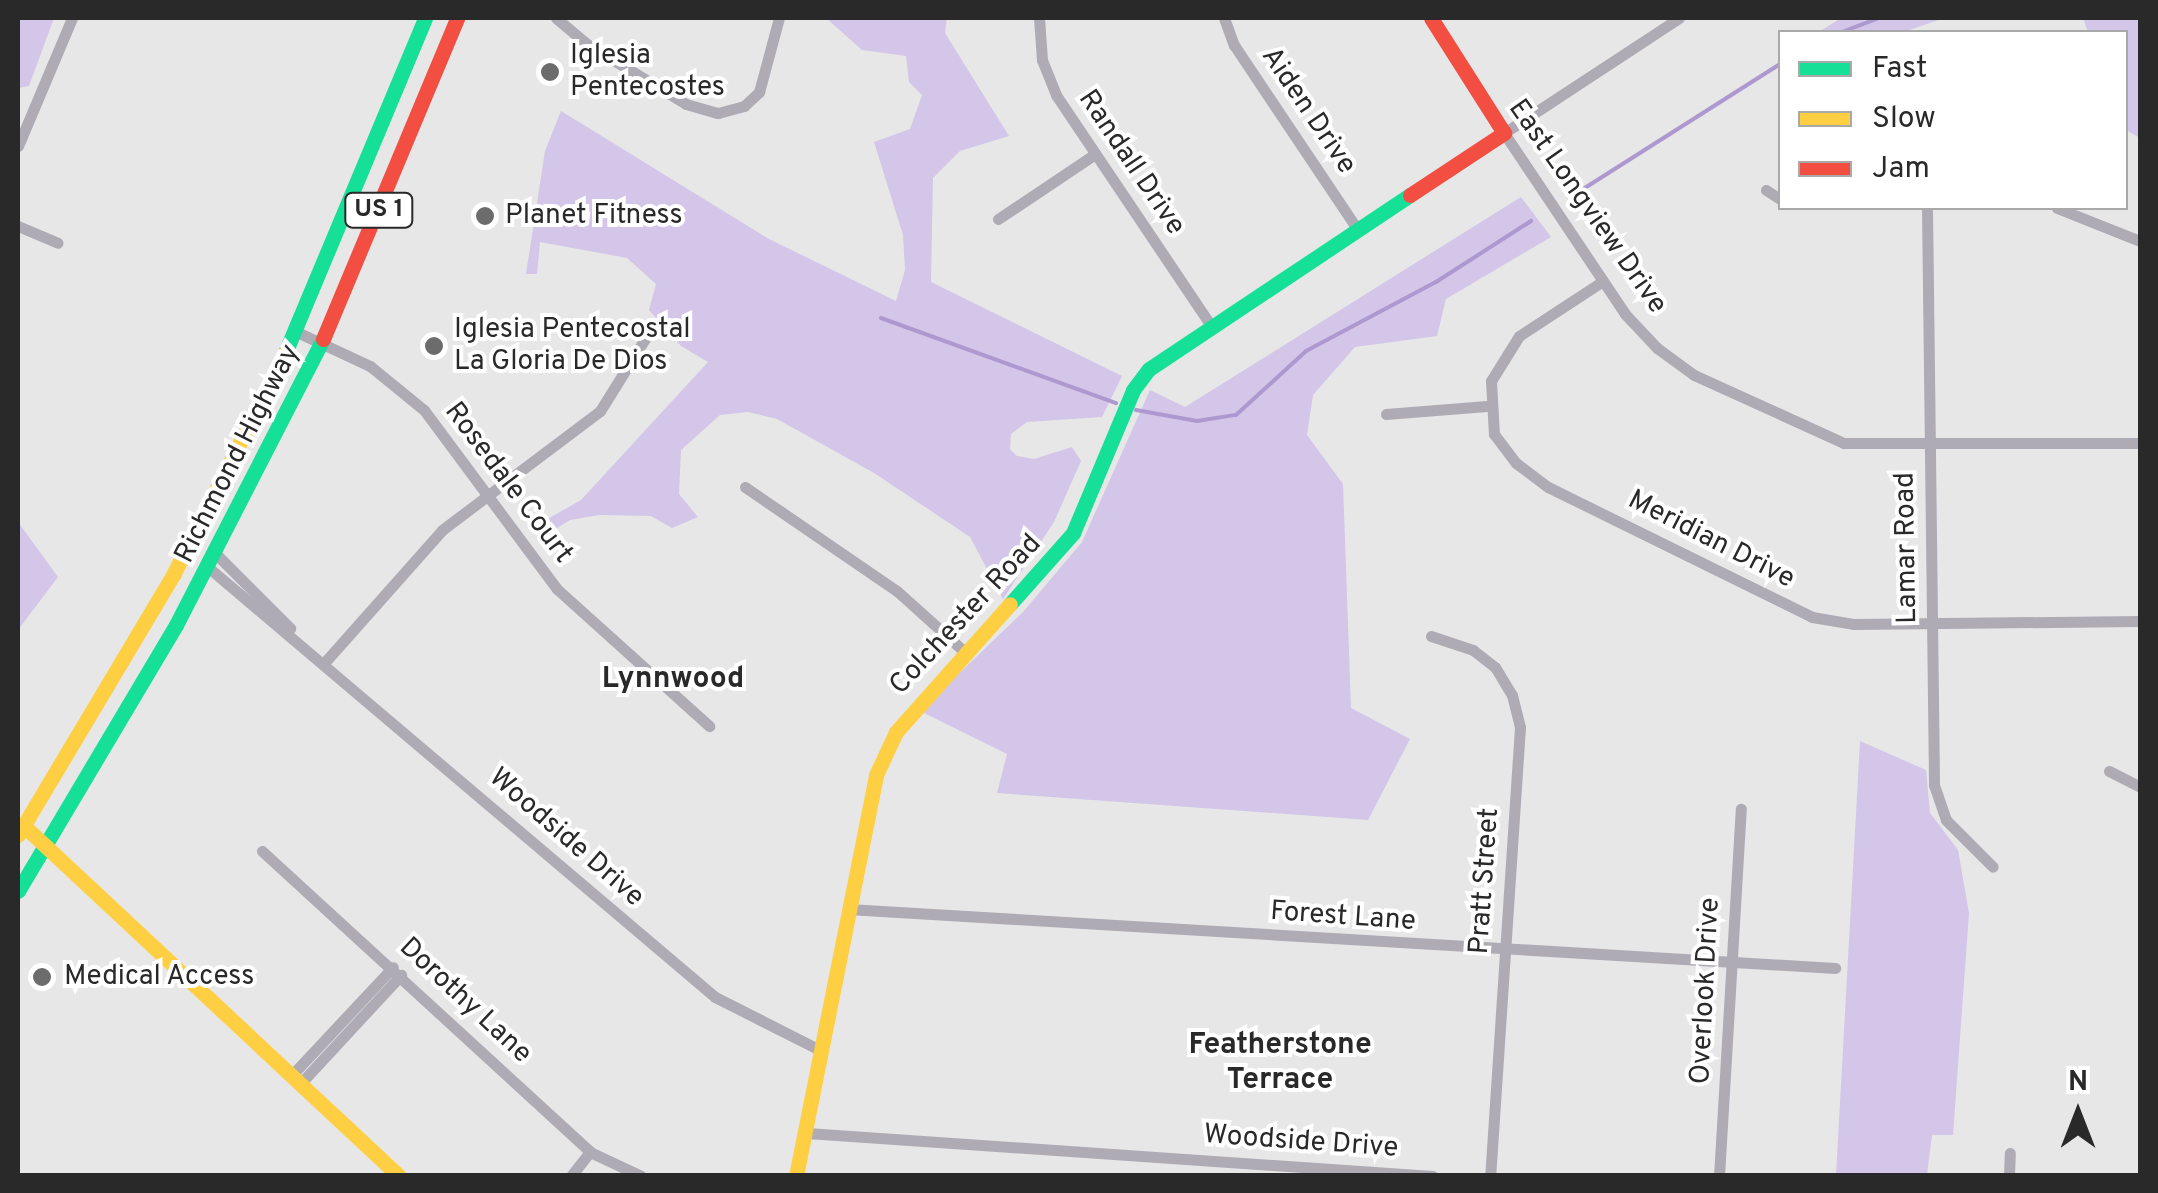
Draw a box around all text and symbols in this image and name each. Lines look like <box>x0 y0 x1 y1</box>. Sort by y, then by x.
legend <box>1778 30 2128 210</box>
place label: Iglesia Pentecostes <box>570 39 725 105</box>
street label: Aiden Drive <box>1253 41 1363 181</box>
text: Fast <box>1872 51 1927 88</box>
marker: Iglesia Pentecostes <box>539 61 561 83</box>
street label: Randall Drive <box>1070 84 1192 242</box>
street label: East Longview Drive <box>1500 93 1674 321</box>
text: Slow <box>1872 101 1936 138</box>
text: Jam <box>1872 151 1930 188</box>
road number: US 1 <box>344 190 414 230</box>
place label: Planet Fitness <box>505 199 683 233</box>
marker: Planet Fitness <box>474 205 496 227</box>
place label: Iglesia Pentecostal La Gloria De Dios <box>454 313 690 379</box>
marker: Iglesia Pentecostal La Gloria De Dios <box>423 335 445 357</box>
street label: Richmond Highway <box>168 339 308 569</box>
street label: Rosedale Court <box>437 396 579 570</box>
street label: Lamar Road <box>1889 472 1925 624</box>
street label: Meridian Drive <box>1622 484 1800 596</box>
street label: Colchester Road <box>883 528 1049 702</box>
district label: Lynnwood <box>602 662 744 698</box>
street label: Woodside Drive <box>481 761 651 915</box>
street label: Pratt Street <box>1463 807 1507 955</box>
street label: Forest Lane <box>1269 895 1417 939</box>
street label: Overlook Drive <box>1684 897 1728 1085</box>
street label: Dorothy Lane <box>392 931 538 1071</box>
place label: Medical Access <box>64 960 256 994</box>
marker: Medical Access <box>29 964 55 990</box>
district label: Featherstone Terrace <box>1188 1028 1372 1098</box>
north arrow <box>2028 1063 2128 1163</box>
text: N <box>2068 1065 2088 1101</box>
street label: Woodside Drive <box>1203 1118 1399 1166</box>

